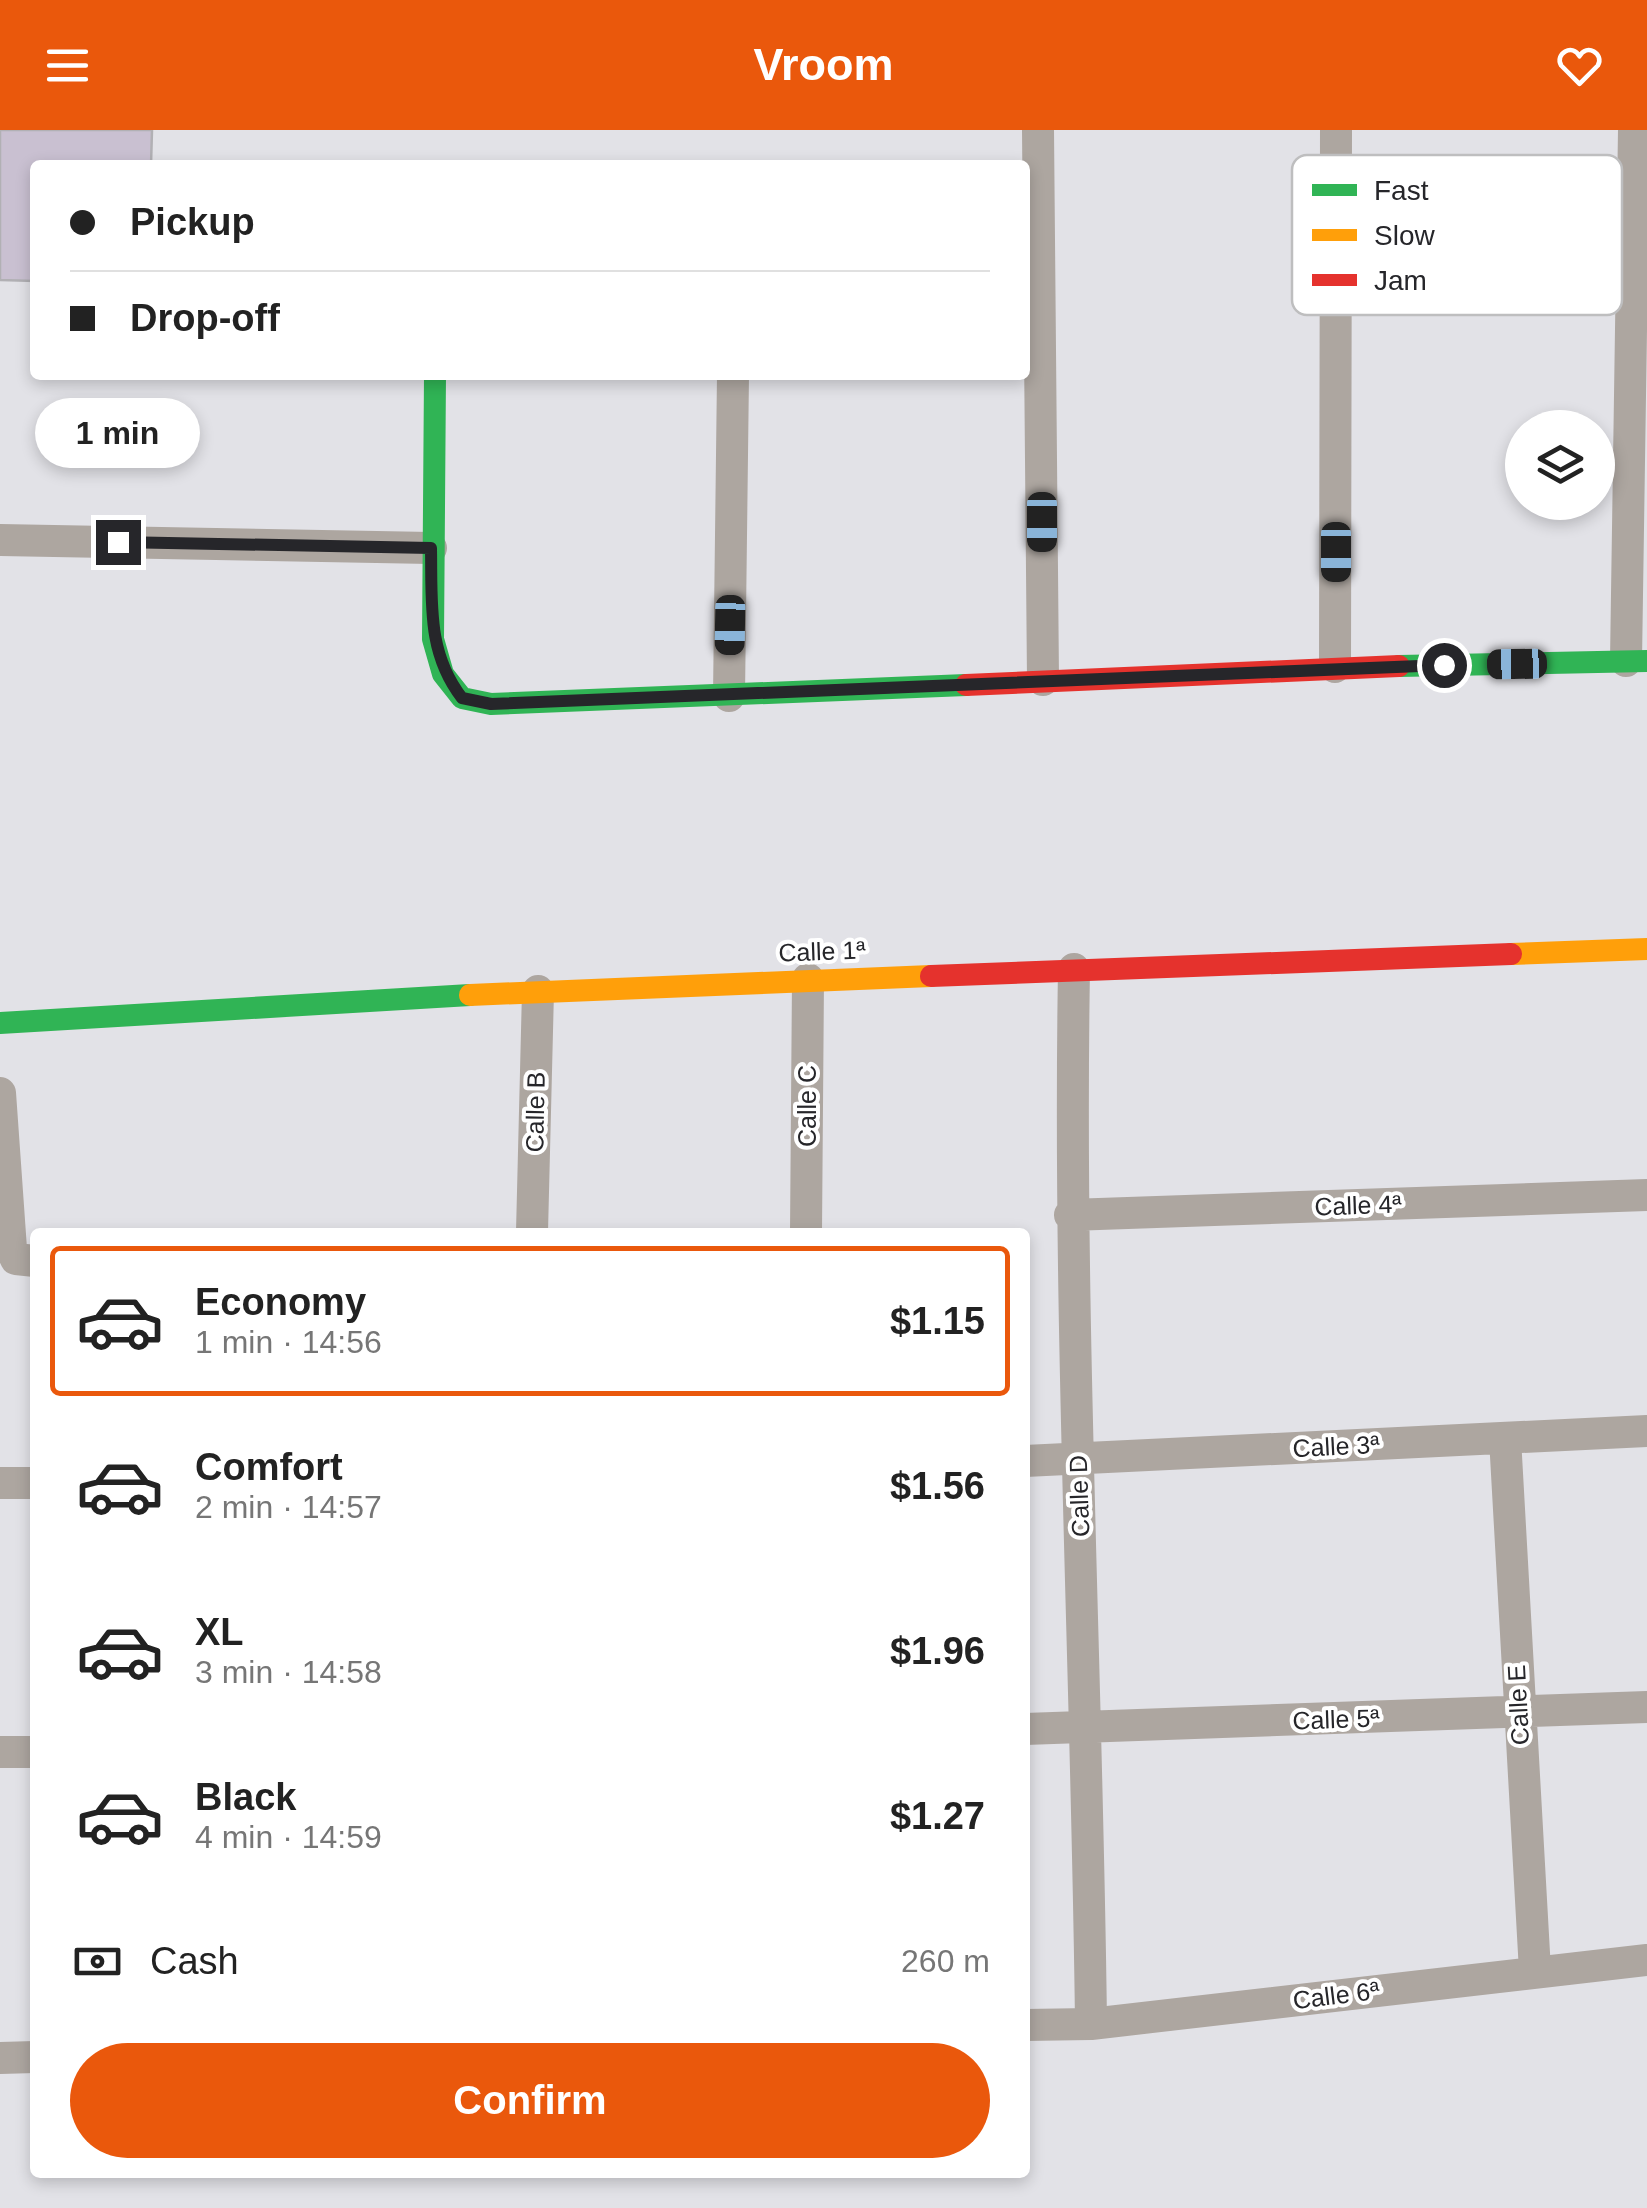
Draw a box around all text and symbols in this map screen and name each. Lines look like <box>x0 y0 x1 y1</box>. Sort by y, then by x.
icon: menu <box>40 38 95 93</box>
icon: heart <box>1552 38 1607 93</box>
text: Vroom <box>753 39 894 90</box>
legend <box>1292 155 1622 315</box>
text: Fast <box>1374 175 1429 206</box>
text: Pickup <box>130 201 255 243</box>
text: Slow <box>1374 220 1435 251</box>
text: Jam <box>1374 265 1427 296</box>
text: Drop-off <box>130 297 280 339</box>
callout: 1 min <box>36 397 200 467</box>
map controls <box>1505 410 1615 520</box>
button: layers <box>1505 410 1615 520</box>
text: 1 min <box>76 415 159 451</box>
car <box>1027 492 1057 552</box>
route end <box>96 520 141 565</box>
car <box>1321 522 1351 582</box>
car <box>714 595 746 655</box>
route start <box>1422 643 1467 688</box>
car <box>1487 648 1547 680</box>
street label: Calle 1ª <box>778 935 867 967</box>
street label: Calle C <box>793 1065 821 1147</box>
street label: Calle B <box>520 1071 550 1153</box>
street label: Calle 4ª <box>1314 1189 1403 1221</box>
icon: car <box>75 1276 165 1366</box>
text: Economy <box>195 1281 366 1323</box>
text: $1.15 <box>890 1300 985 1342</box>
text: 1 min · 14:56 <box>195 1324 382 1360</box>
street label: Calle 3ª <box>1292 1430 1381 1462</box>
icon: car <box>75 1441 165 1531</box>
text: Comfort <box>195 1446 343 1488</box>
street label: Calle D <box>1064 1455 1094 1537</box>
text: $1.56 <box>890 1465 985 1507</box>
text: 2 min · 14:57 <box>195 1489 382 1525</box>
icon: car <box>75 1606 165 1696</box>
text: XL <box>195 1611 244 1653</box>
text: $1.96 <box>890 1630 985 1672</box>
text: 3 min · 14:58 <box>195 1654 382 1690</box>
street label: Calle E <box>1502 1664 1534 1746</box>
street label: Calle 5ª <box>1292 1703 1381 1735</box>
icon: car <box>75 1771 165 1861</box>
text: Black <box>195 1776 296 1818</box>
text: $1.27 <box>890 1795 985 1837</box>
text: 4 min · 14:59 <box>195 1819 382 1855</box>
icon: cash <box>70 1934 125 1989</box>
text: Cash <box>150 1940 239 1982</box>
text: 260 m <box>901 1943 990 1979</box>
street label: Calle 6ª <box>1291 1976 1382 2014</box>
button: Confirm <box>70 2043 990 2158</box>

